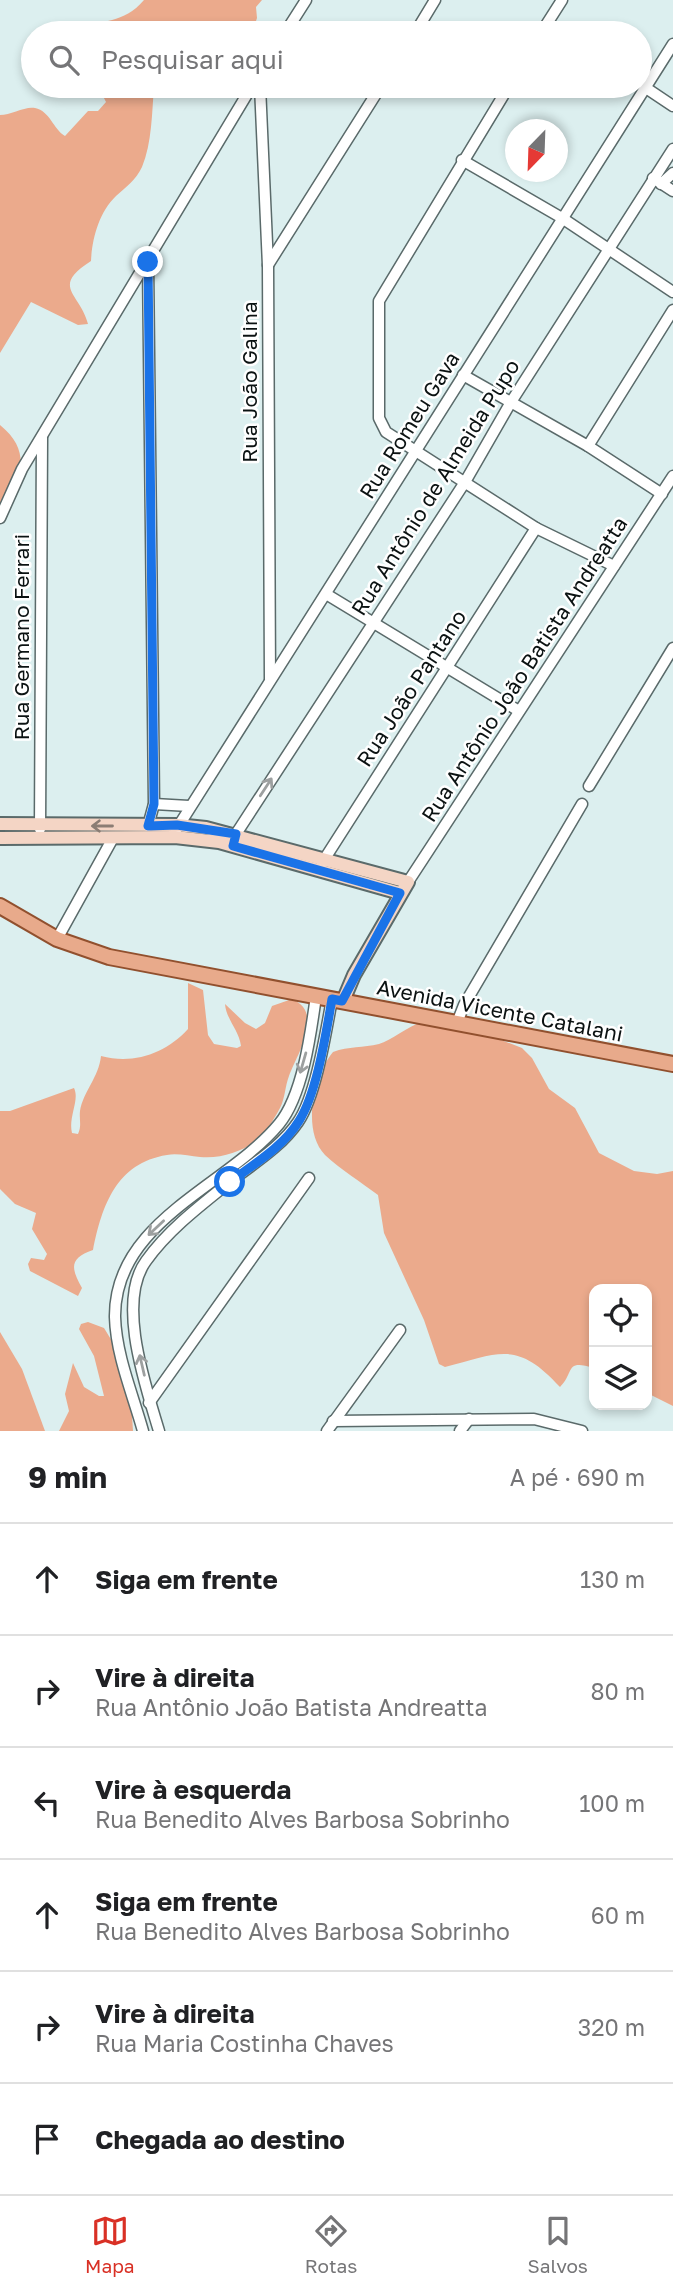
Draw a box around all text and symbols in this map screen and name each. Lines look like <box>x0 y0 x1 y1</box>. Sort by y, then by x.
search box <box>21 21 652 98</box>
icon: search <box>45 41 83 79</box>
text: Pesquisar aqui <box>101 44 284 75</box>
north arrow <box>505 119 568 182</box>
route end <box>132 246 163 277</box>
street label: Rua João Galina <box>236 301 262 463</box>
street label: Rua Romeu Gava <box>353 347 465 503</box>
street label: Rua Antônio de Almeida Pupo <box>345 354 525 620</box>
street label: Rua Antônio João Batista Andreatta <box>416 512 632 826</box>
street label: Rua Germano Ferrari <box>8 534 34 740</box>
street label: Rua João Pantano <box>351 605 471 771</box>
one-way arrow <box>260 778 274 798</box>
one-way arrow <box>90 819 113 833</box>
street label: Avenida Vicente Catalani <box>375 973 625 1047</box>
one-way arrow <box>295 1052 308 1074</box>
route start <box>214 1166 245 1197</box>
one-way arrow <box>148 1220 165 1237</box>
map controls <box>589 1284 652 1410</box>
button: locate <box>589 1284 652 1347</box>
button: layers <box>589 1347 652 1410</box>
one-way arrow <box>135 1354 148 1377</box>
text: 9 min <box>28 1459 107 1495</box>
text: A pé · 690 m <box>510 1463 645 1491</box>
icon: ahead <box>28 1560 66 1598</box>
text: Siga em frente <box>95 1564 278 1595</box>
text: 130 m <box>580 1565 645 1593</box>
text: Vire à direita <box>95 1662 255 1693</box>
icon: right <box>28 1672 66 1710</box>
text: 80 m <box>591 1677 645 1705</box>
text: Rua Antônio João Batista Andreatta <box>95 1693 488 1721</box>
text: Vire à esquerda <box>95 1774 291 1805</box>
icon: left <box>28 1784 66 1822</box>
text: 100 m <box>579 1789 645 1817</box>
text: Rua Benedito Alves Barbosa Sobrinho <box>95 1805 510 1833</box>
text: Siga em frente <box>95 1886 278 1917</box>
icon: ahead <box>28 1896 66 1934</box>
text: 60 m <box>591 1901 645 1929</box>
text: Rua Benedito Alves Barbosa Sobrinho <box>95 1917 510 1945</box>
text: Vire à direita <box>95 1998 255 2029</box>
icon: right <box>28 2008 66 2046</box>
text: 320 m <box>578 2013 645 2041</box>
text: Rua Maria Costinha Chaves <box>95 2029 394 2057</box>
icon: arrive <box>28 2120 66 2158</box>
text: Chegada ao destino <box>95 2124 345 2155</box>
tab: Mapa <box>85 2212 135 2277</box>
tab: Rotas <box>305 2212 357 2277</box>
tab: Salvos <box>528 2212 588 2277</box>

